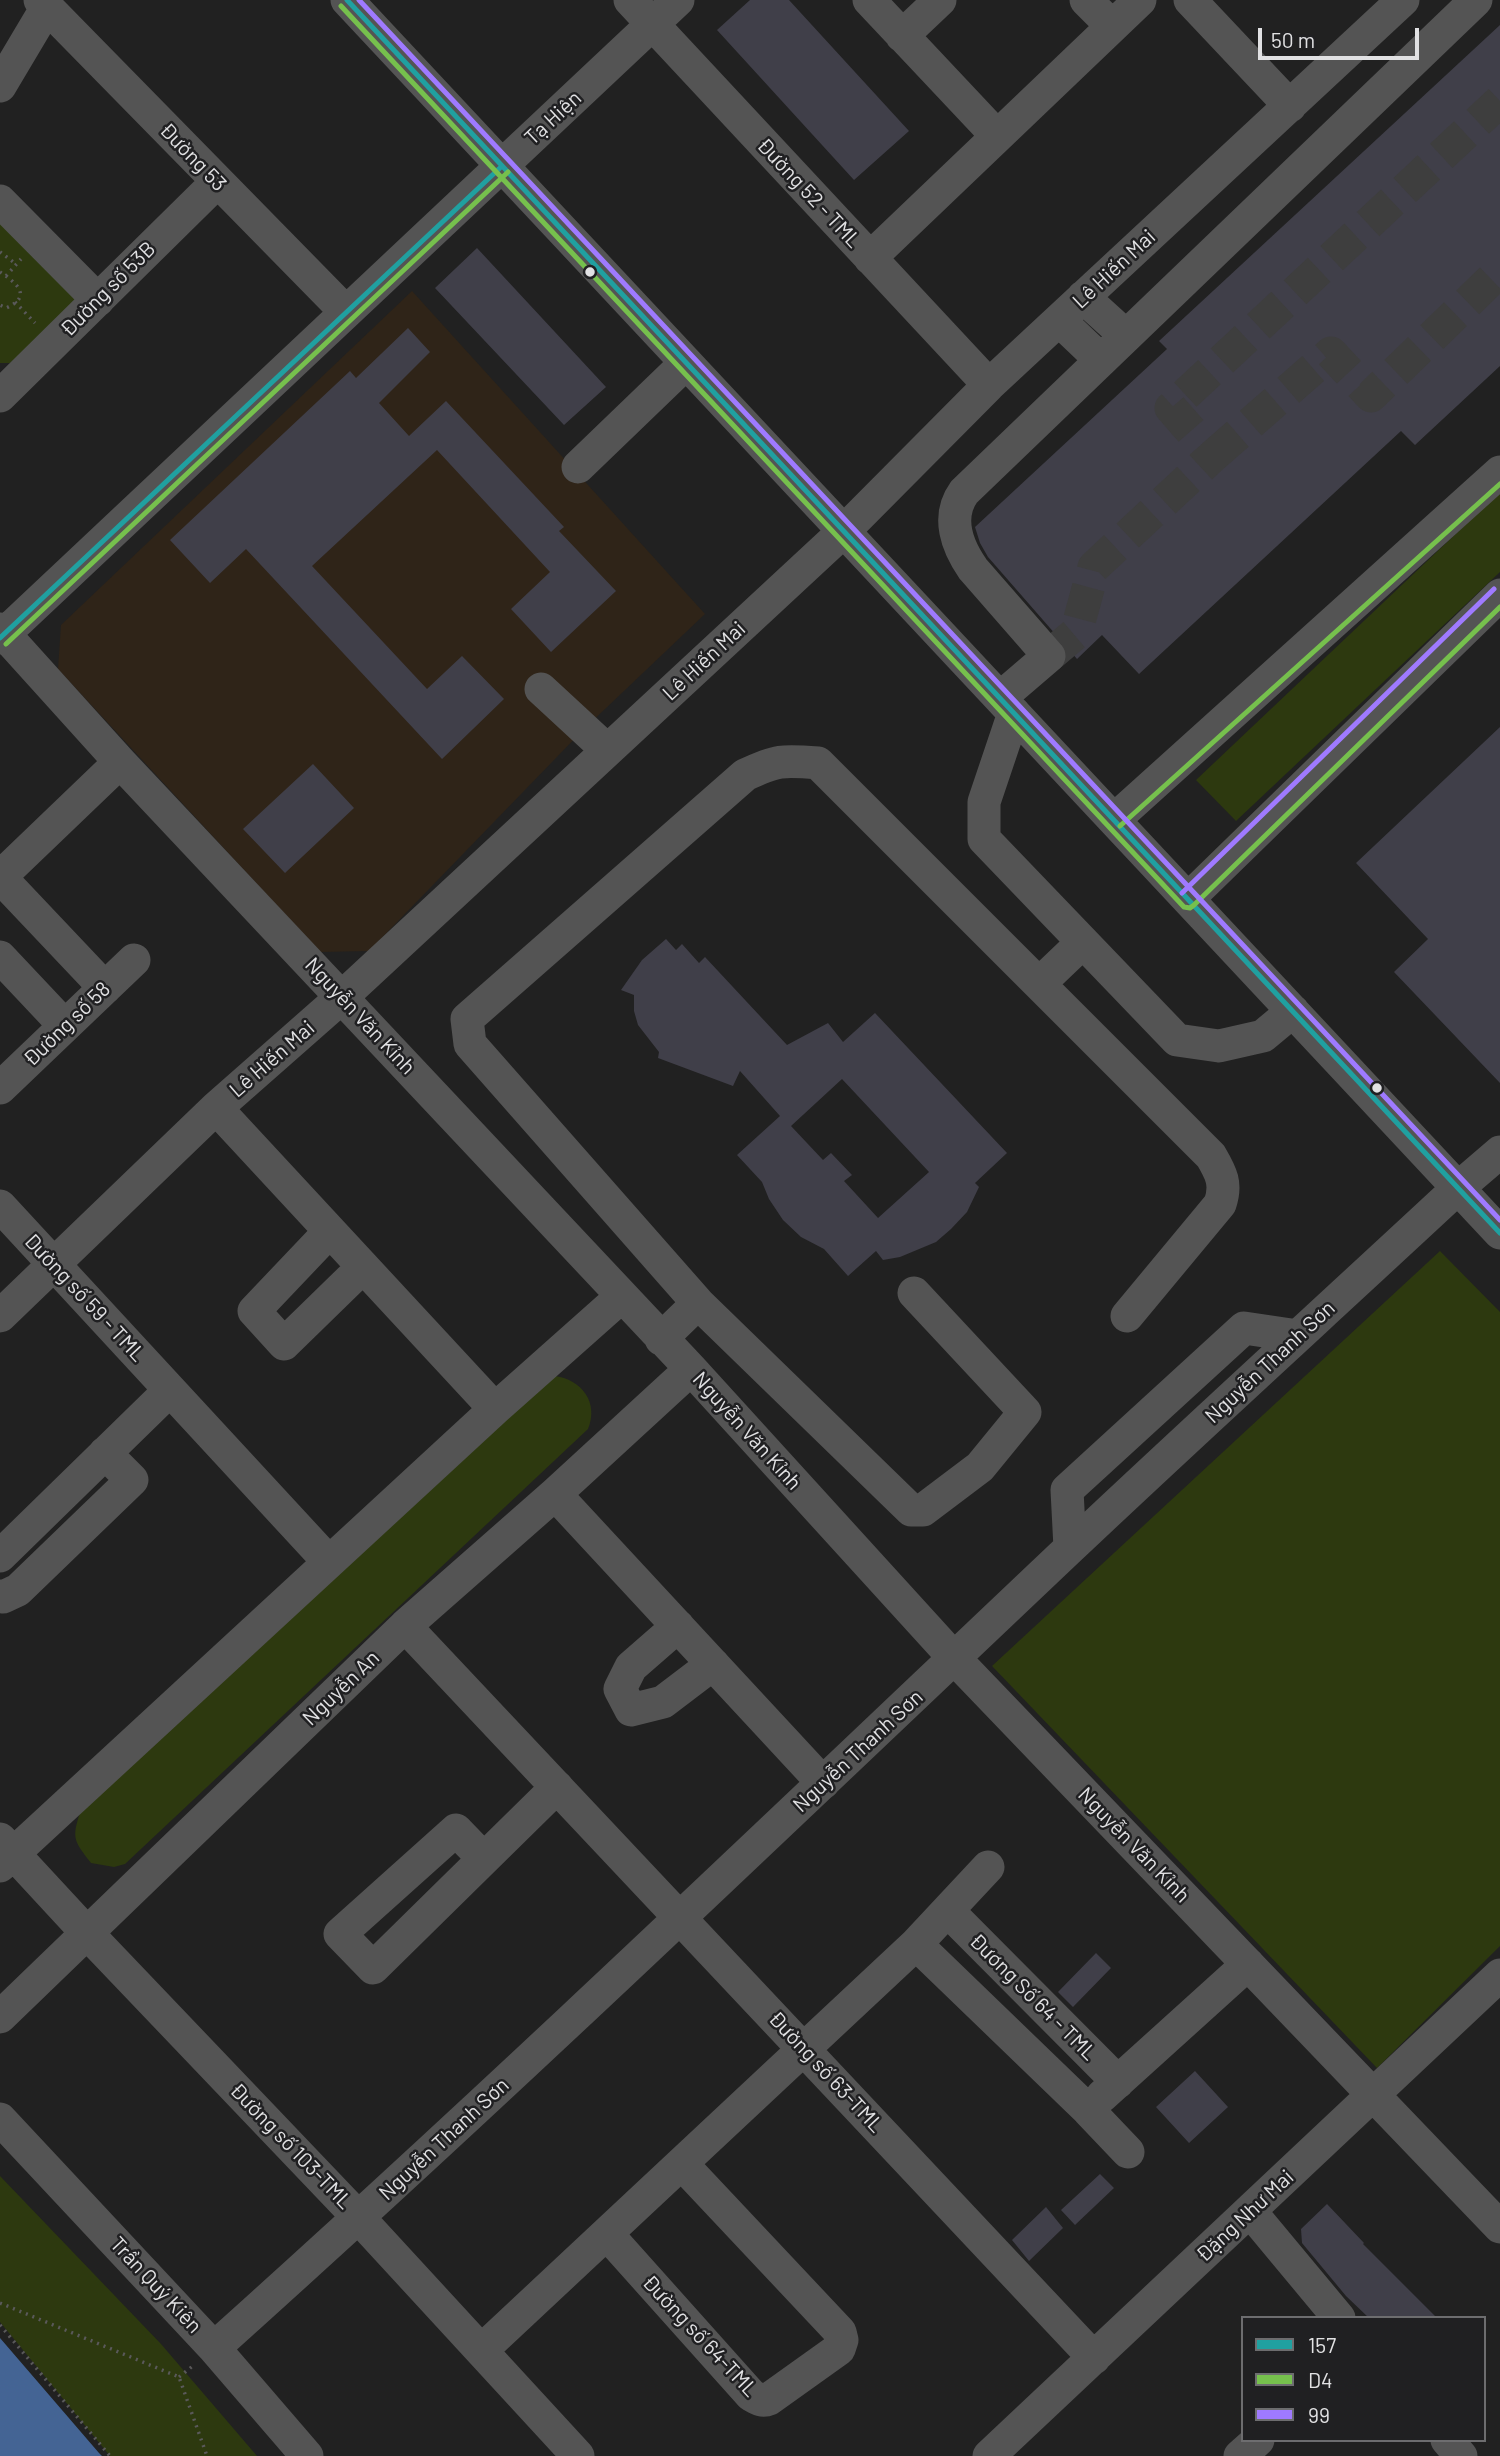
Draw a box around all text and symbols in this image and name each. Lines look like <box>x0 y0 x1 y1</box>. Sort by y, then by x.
scale bar <box>1262 14 1423 58</box>
text: 50 m <box>1271 27 1315 52</box>
street label: Tạ Hiện <box>519 86 587 150</box>
street label: Đường 53 <box>154 118 232 196</box>
street label: Đường 52 - TML <box>752 133 866 253</box>
street label: Lê Hiến Mai <box>1067 224 1161 314</box>
street label: Đường số 53B <box>55 236 161 342</box>
unlabelled marker <box>583 265 597 279</box>
street label: Lê Hiến Mai <box>657 616 751 706</box>
street label: Nguyễn Văn Kỉnh <box>300 952 420 1080</box>
street label: Đường số 58 <box>18 976 116 1072</box>
street label: Lê Hiến Mai <box>224 1015 320 1103</box>
unlabelled marker <box>1370 1081 1384 1095</box>
street label: Dường số 59 - TML <box>20 1229 150 1367</box>
street label: Nguyễn Thanh Sơn <box>1200 1295 1340 1429</box>
street label: Nguyễn Văn Kỉnh <box>687 1367 807 1495</box>
street label: Nguyễn An <box>297 1645 385 1731</box>
street label: Nguyễn Thanh Sơn <box>788 1684 928 1818</box>
street label: Nguyễn Văn Kỉnh <box>1073 1782 1195 1908</box>
street label: Đương Số 64 - TML <box>964 1928 1102 2066</box>
street label: Đường số 63-TML <box>763 2006 889 2138</box>
street label: Nguyễn Thanh Sơn <box>374 2072 514 2206</box>
street label: Đường số 103-TML <box>225 2078 357 2214</box>
street label: Đặng Như Mai <box>1191 2165 1299 2267</box>
street label: Trần Quý Kiên <box>105 2232 207 2338</box>
street label: Đường số 64-TML <box>637 2270 763 2402</box>
legend <box>1241 2316 1486 2442</box>
text: 157 <box>1308 2332 1336 2357</box>
text: D4 <box>1308 2367 1333 2392</box>
text: 99 <box>1308 2402 1330 2427</box>

